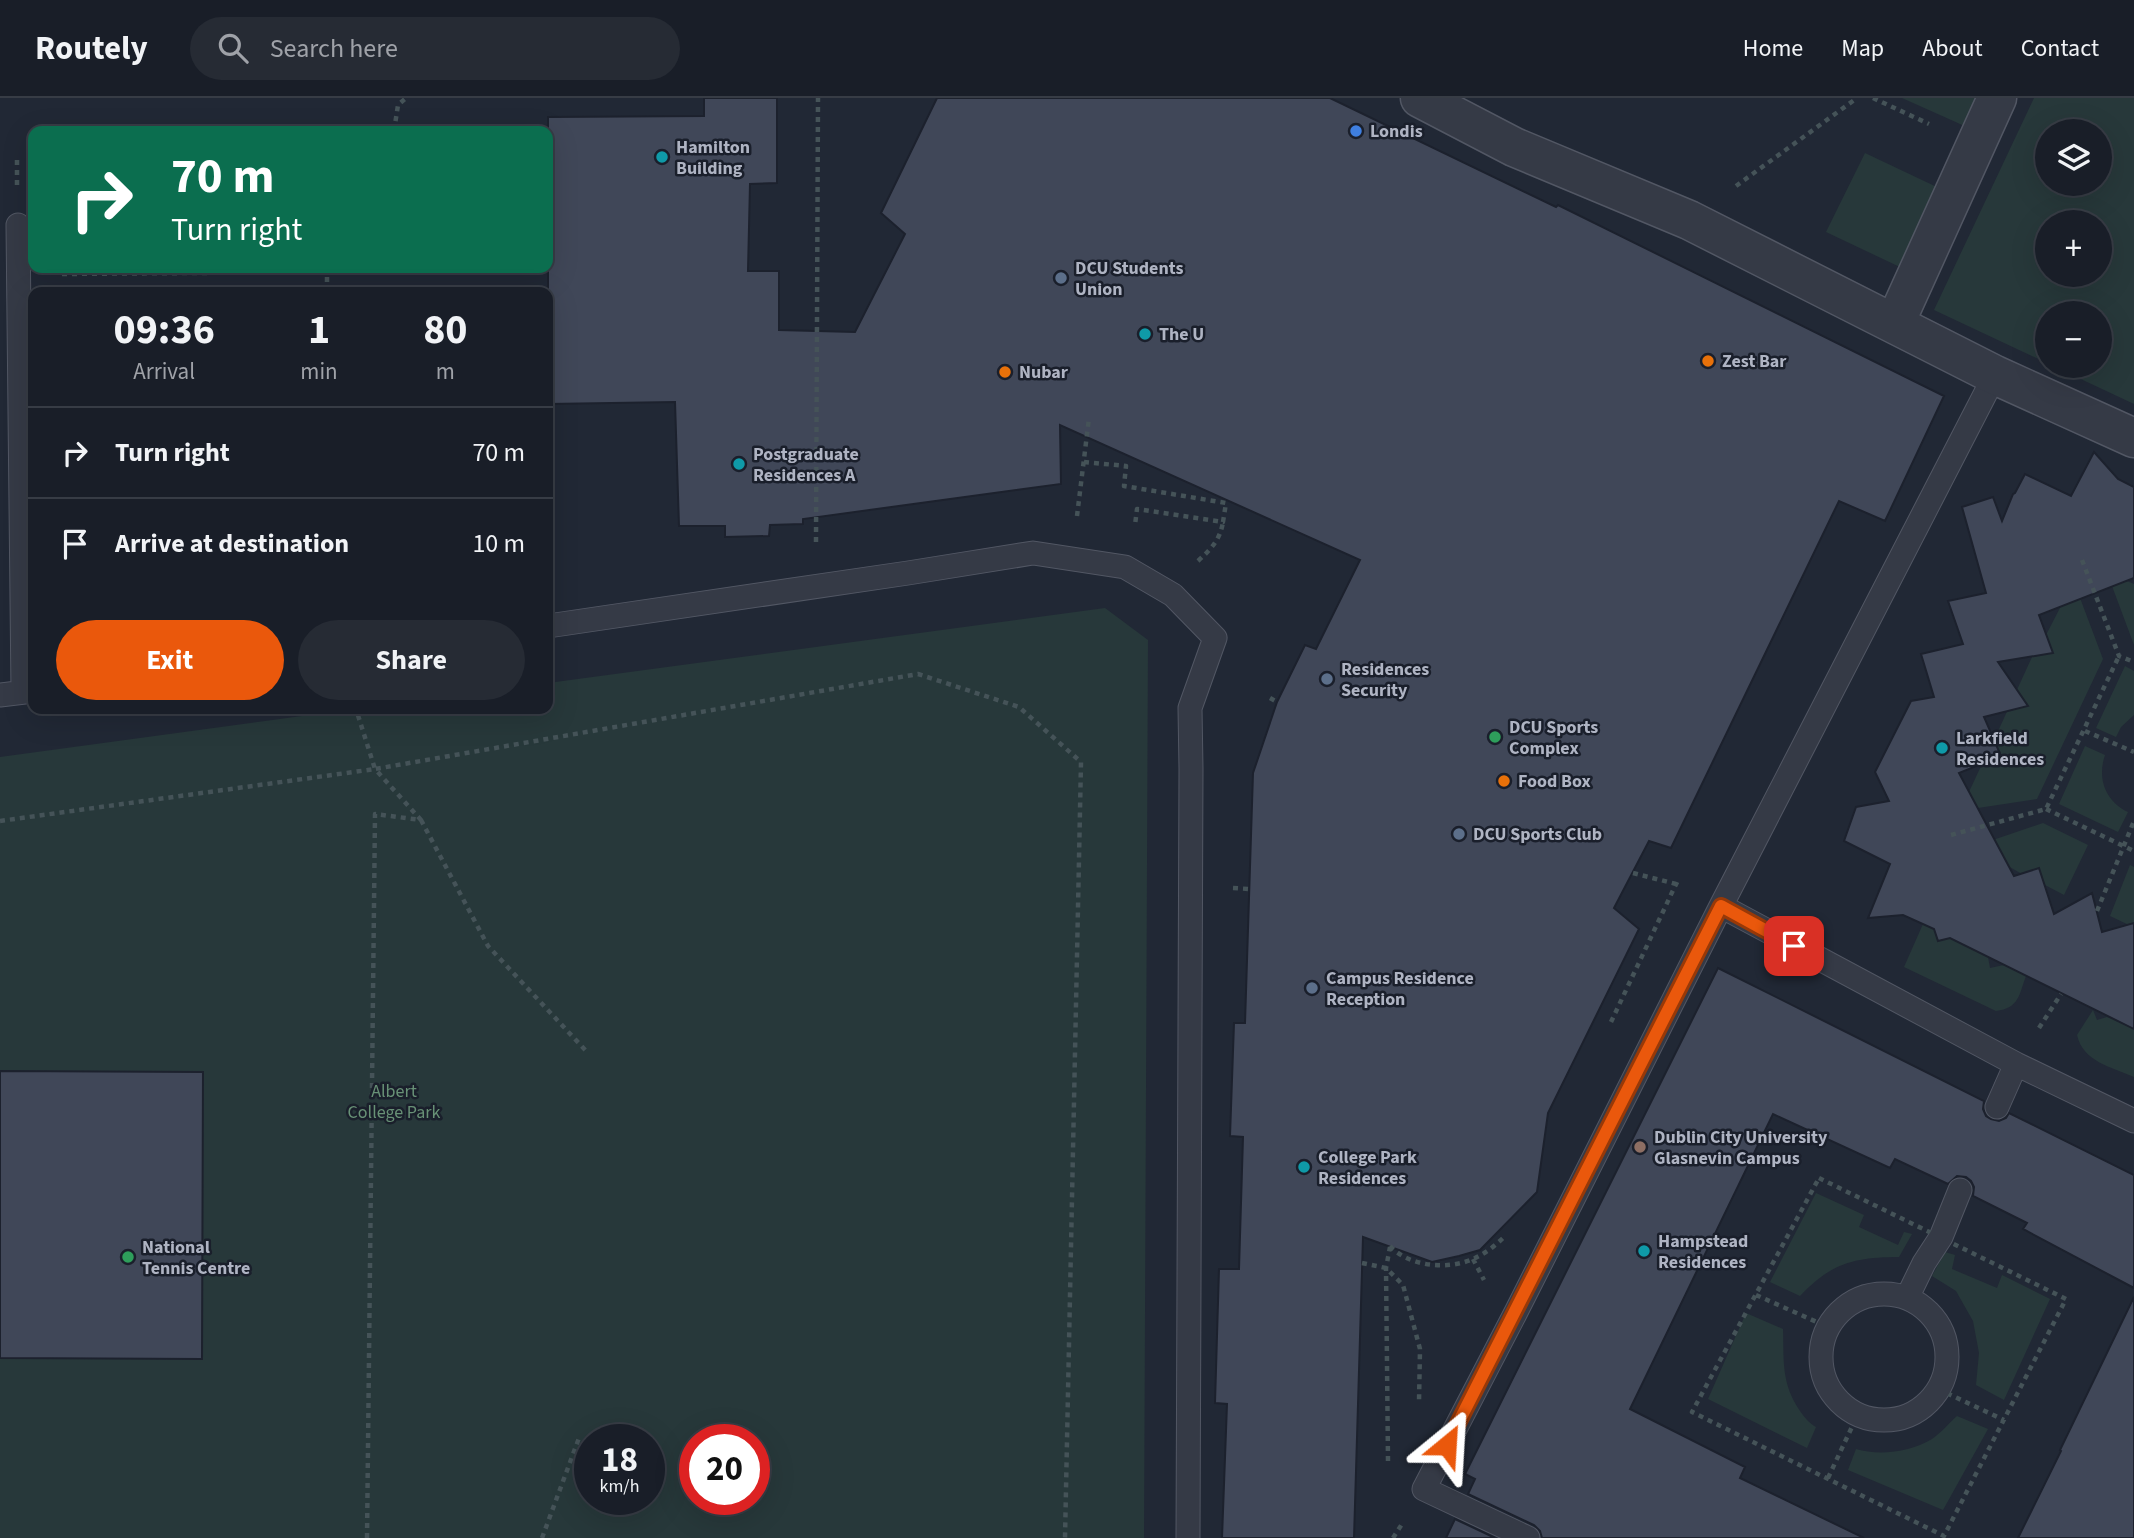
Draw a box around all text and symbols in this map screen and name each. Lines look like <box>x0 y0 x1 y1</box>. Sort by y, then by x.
search box <box>190 17 680 80</box>
text: Routely <box>35 25 148 72</box>
icon: search <box>214 29 252 67</box>
text: Search here <box>270 30 398 67</box>
text: Home <box>1743 31 1803 66</box>
text: Map <box>1841 31 1884 66</box>
text: About <box>1922 31 1983 66</box>
text: Contact <box>2021 31 2099 66</box>
place label: Londis <box>1370 119 1423 144</box>
map controls <box>2035 119 2112 378</box>
button: layers <box>2035 119 2112 196</box>
marker: Londis <box>1348 123 1364 139</box>
place label: Hamilton Building <box>676 135 750 181</box>
text: 70 m <box>171 142 275 212</box>
marker: Hamilton Building <box>654 149 670 165</box>
icon: right <box>56 154 147 245</box>
text: Turn right <box>171 207 302 253</box>
button: + <box>2035 210 2112 287</box>
place label: DCU Students Union <box>1075 256 1183 302</box>
marker: DCU Students Union <box>1053 270 1069 286</box>
text: 09:36 <box>114 300 215 360</box>
text: 1 <box>308 300 330 360</box>
text: 80 <box>423 300 467 360</box>
button: − <box>2035 301 2112 378</box>
place label: The U <box>1159 322 1204 347</box>
marker: The U <box>1137 326 1153 342</box>
place label: Zest Bar <box>1722 349 1787 374</box>
marker: Zest Bar <box>1700 353 1716 369</box>
text: Arrival <box>133 355 195 388</box>
text: min <box>300 355 338 388</box>
text: m <box>436 355 455 388</box>
place label: Nubar <box>1019 360 1069 385</box>
marker: Nubar <box>997 364 1013 380</box>
icon: right <box>56 434 94 472</box>
text: Turn right <box>115 434 230 471</box>
text: 70 m <box>472 434 525 471</box>
place label: Postgraduate Residences A <box>753 442 859 488</box>
marker: Postgraduate Residences A <box>731 456 747 472</box>
icon: arrive <box>56 525 94 563</box>
text: Arrive at destination <box>115 525 349 562</box>
text: 10 m <box>472 525 525 562</box>
button: Exit <box>56 620 284 700</box>
button: Share <box>298 620 525 700</box>
place label: Residences Security <box>1341 657 1429 703</box>
marker: Residences Security <box>1319 671 1335 687</box>
place label: DCU Sports Complex <box>1509 715 1598 761</box>
place label: Larkfield Residences <box>1956 726 2044 772</box>
marker: DCU Sports Complex <box>1487 729 1503 745</box>
marker: Larkfield Residences <box>1934 740 1950 756</box>
place label: Food Box <box>1518 769 1591 794</box>
marker: Food Box <box>1496 773 1512 789</box>
place label: DCU Sports Club <box>1473 822 1602 847</box>
marker: DCU Sports Club <box>1451 826 1467 842</box>
pin <box>1764 916 1824 976</box>
icon: arrive <box>1775 927 1813 965</box>
place label: Campus Residence Reception <box>1326 966 1474 1012</box>
marker: Campus Residence Reception <box>1304 980 1320 996</box>
park label: Albert College Park <box>348 1079 441 1125</box>
place label: Dublin City University Glasnevin Campus <box>1654 1125 1828 1171</box>
marker: Dublin City University Glasnevin Campus <box>1632 1139 1648 1155</box>
place label: College Park Residences <box>1318 1145 1417 1191</box>
marker: College Park Residences <box>1296 1159 1312 1175</box>
place label: Hampstead Residences <box>1658 1229 1748 1275</box>
place label: National Tennis Centre <box>142 1235 250 1281</box>
marker: Hampstead Residences <box>1636 1243 1652 1259</box>
marker: National Tennis Centre <box>120 1249 136 1265</box>
position arrow <box>1410 1408 1484 1482</box>
speed limit sign: 20 <box>679 1424 770 1515</box>
text: 18 <box>601 1435 638 1485</box>
text: km/h <box>600 1474 639 1499</box>

